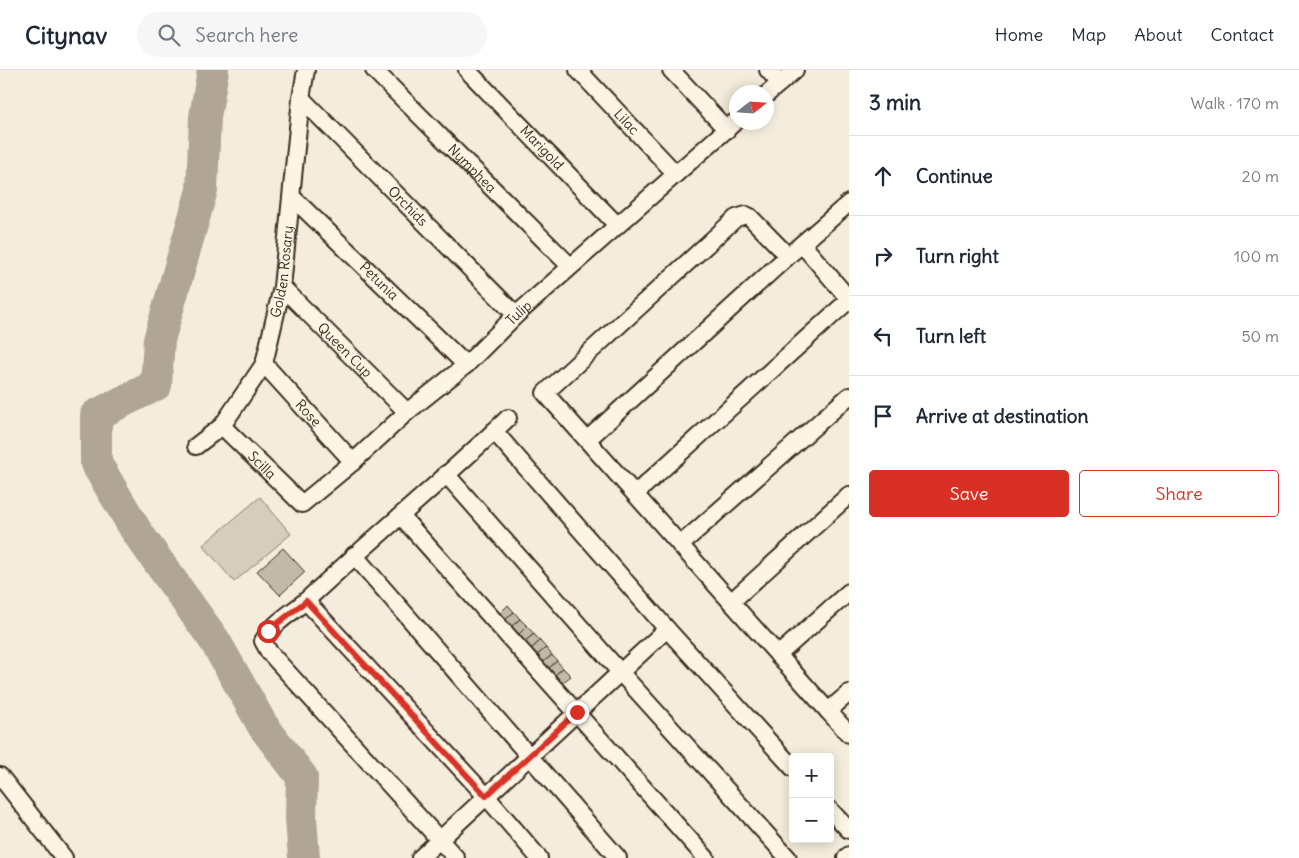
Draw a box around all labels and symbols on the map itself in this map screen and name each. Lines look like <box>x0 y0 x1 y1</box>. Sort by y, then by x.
north arrow <box>729 85 774 130</box>
street label: Lilac <box>610 105 643 138</box>
street label: Marigold <box>516 122 568 174</box>
street label: Nymphea <box>444 140 500 196</box>
street label: Orchids <box>384 182 432 230</box>
street label: Golden Rosary <box>266 225 297 320</box>
street label: Petunia <box>356 258 402 304</box>
street label: Tulip <box>502 296 535 329</box>
street label: Queen Cup <box>314 319 376 381</box>
street label: Rose <box>291 395 325 430</box>
street label: Scilla <box>244 447 280 483</box>
route start <box>257 620 280 643</box>
route end <box>566 701 589 724</box>

